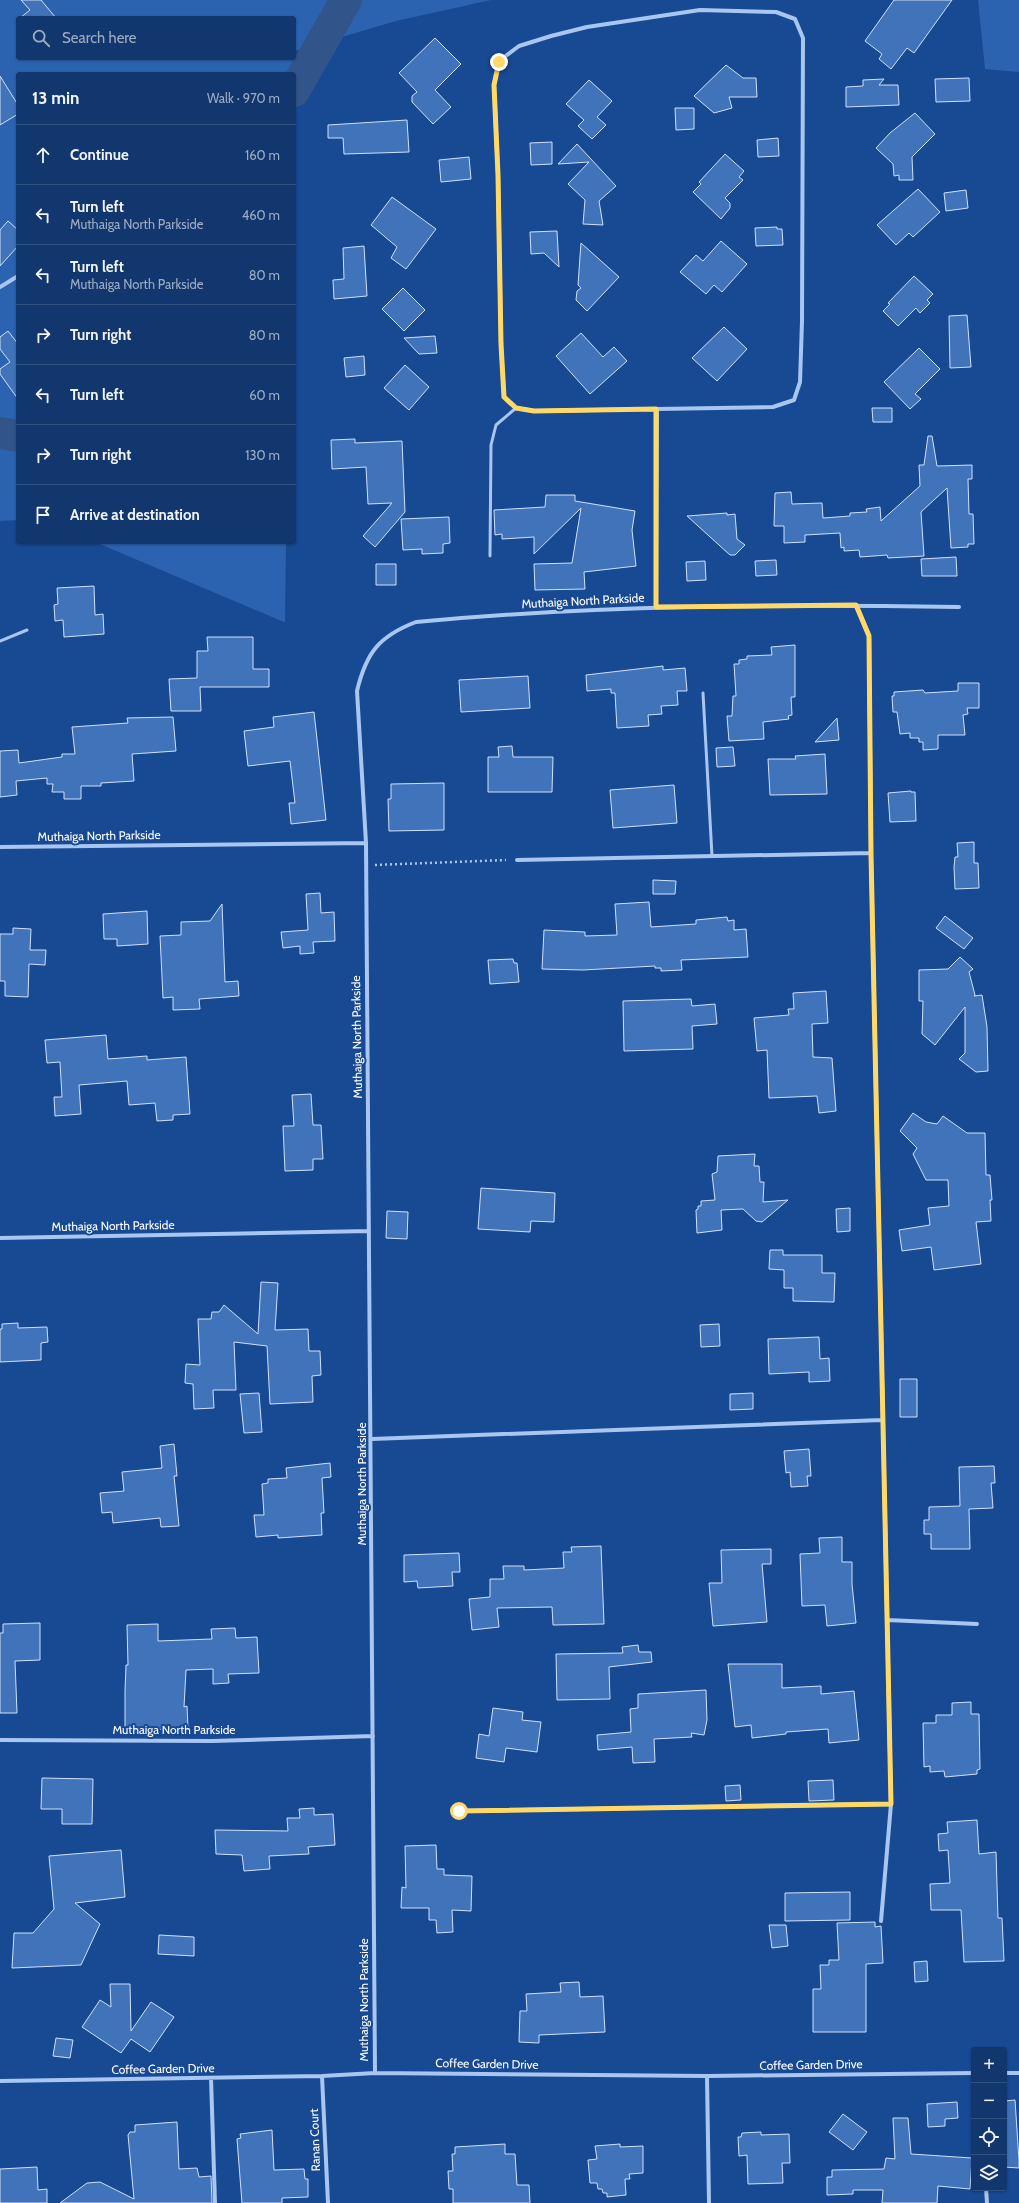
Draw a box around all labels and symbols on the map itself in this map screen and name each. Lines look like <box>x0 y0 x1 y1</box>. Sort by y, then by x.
route end <box>490 53 508 71</box>
street label: Muthaiga North Parkside <box>521 590 645 611</box>
street label: Muthaiga North Parkside <box>37 827 161 844</box>
street label: Muthaiga North Parkside <box>348 975 365 1099</box>
street label: Muthaiga North Parkside <box>51 1217 175 1234</box>
street label: Muthaiga North Parkside <box>354 1422 369 1546</box>
street label: Muthaiga North Parkside <box>112 1722 236 1737</box>
route start <box>450 1802 468 1820</box>
street label: Muthaiga North Parkside <box>356 1938 371 2062</box>
street label: Coffee Garden Drive <box>435 2055 539 2072</box>
street label: Coffee Garden Drive <box>759 2056 863 2073</box>
street label: Coffee Garden Drive <box>111 2060 215 2077</box>
street label: Ranan Court <box>306 2108 323 2172</box>

